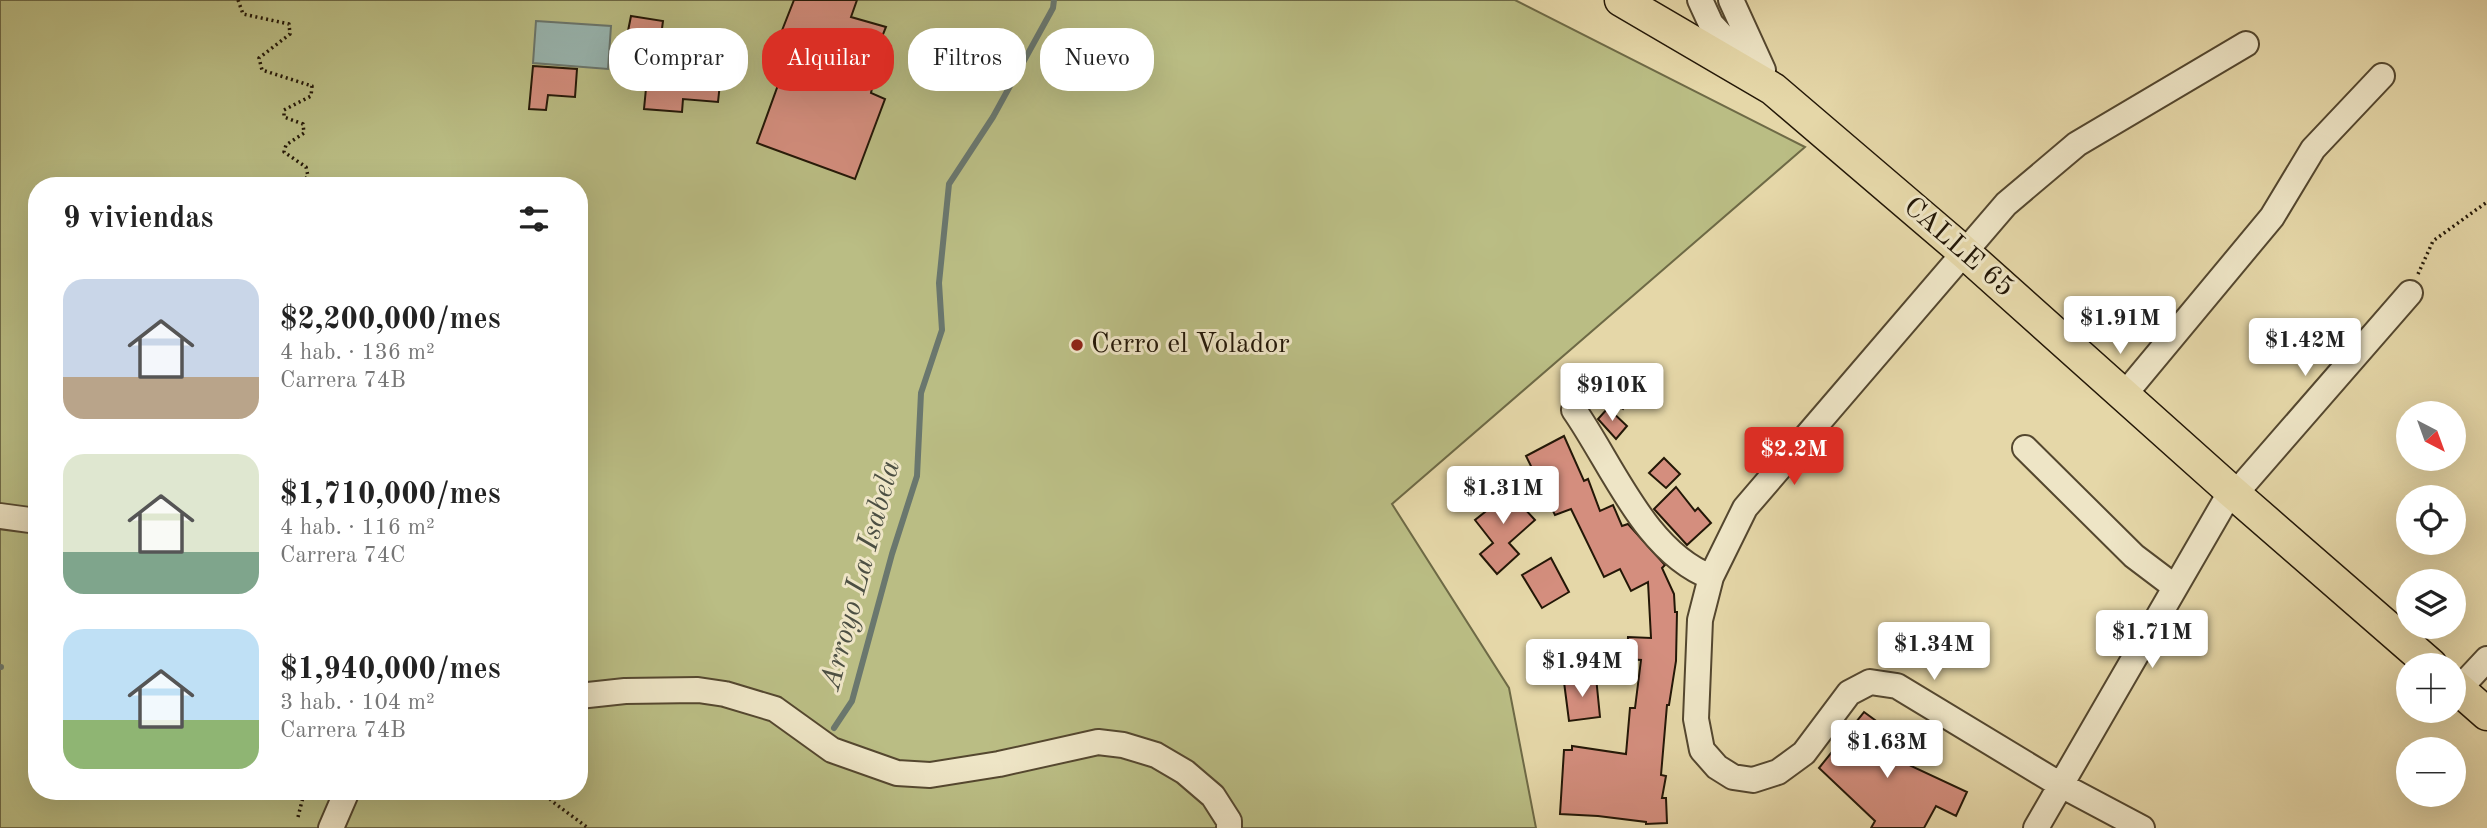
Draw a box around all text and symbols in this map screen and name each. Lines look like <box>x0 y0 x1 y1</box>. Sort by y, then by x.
chip: Comprar <box>609 28 748 91</box>
chip: Alquilar <box>762 28 894 91</box>
chip: Filtros <box>908 28 1026 91</box>
chip: Nuevo <box>1040 28 1154 91</box>
street label: CALLE 65 <box>1898 193 2018 303</box>
icon: filters <box>515 200 553 238</box>
text: 9 viviendas <box>63 204 213 234</box>
pin: $1.91M <box>2063 296 2177 356</box>
text: $2,200,000/mes <box>280 305 501 335</box>
icon: home <box>119 307 203 391</box>
text: $1.91M <box>2080 307 2160 330</box>
pin: $1.42M <box>2248 318 2362 378</box>
text: $1.42M <box>2265 329 2345 352</box>
place label: Cerro el Volador <box>1091 331 1290 359</box>
marker: Cerro el Volador <box>1069 337 1085 353</box>
text: 4 hab. · 136 m² <box>280 341 435 364</box>
pin: $910K <box>1563 364 1661 423</box>
text: Carrera 74B <box>280 369 406 392</box>
text: $910K <box>1576 374 1648 397</box>
north arrow <box>2396 401 2466 471</box>
map controls <box>2396 401 2466 807</box>
pin: $2.2M <box>1745 428 1843 487</box>
text: $2.2M <box>1761 438 1827 461</box>
water label: Arroyo La Isabela <box>815 457 906 695</box>
pin: $1.31M <box>1446 466 1560 526</box>
text: $1.31M <box>1463 477 1543 500</box>
text: $1,710,000/mes <box>280 480 501 510</box>
icon: home <box>119 482 203 566</box>
button: locate <box>2396 485 2466 555</box>
text: 4 hab. · 116 m² <box>280 516 435 539</box>
text: Carrera 74C <box>280 544 406 567</box>
button: layers <box>2396 569 2466 639</box>
pin: $1.71M <box>2095 610 2209 670</box>
text: $1.71M <box>2112 621 2192 644</box>
pin: $1.34M <box>1877 622 1991 682</box>
text: $1.34M <box>1894 633 1974 656</box>
pin: $1.94M <box>1525 640 1639 699</box>
text: $1.94M <box>1542 650 1622 673</box>
button: + <box>2396 653 2466 723</box>
text: $1,940,000/mes <box>280 655 501 685</box>
icon: home <box>119 657 203 741</box>
text: 3 hab. · 104 m² <box>280 691 435 714</box>
text: Carrera 74B <box>280 719 406 742</box>
pin: $1.63M <box>1830 720 1944 780</box>
text: $1.63M <box>1847 731 1927 754</box>
button: − <box>2396 737 2466 807</box>

